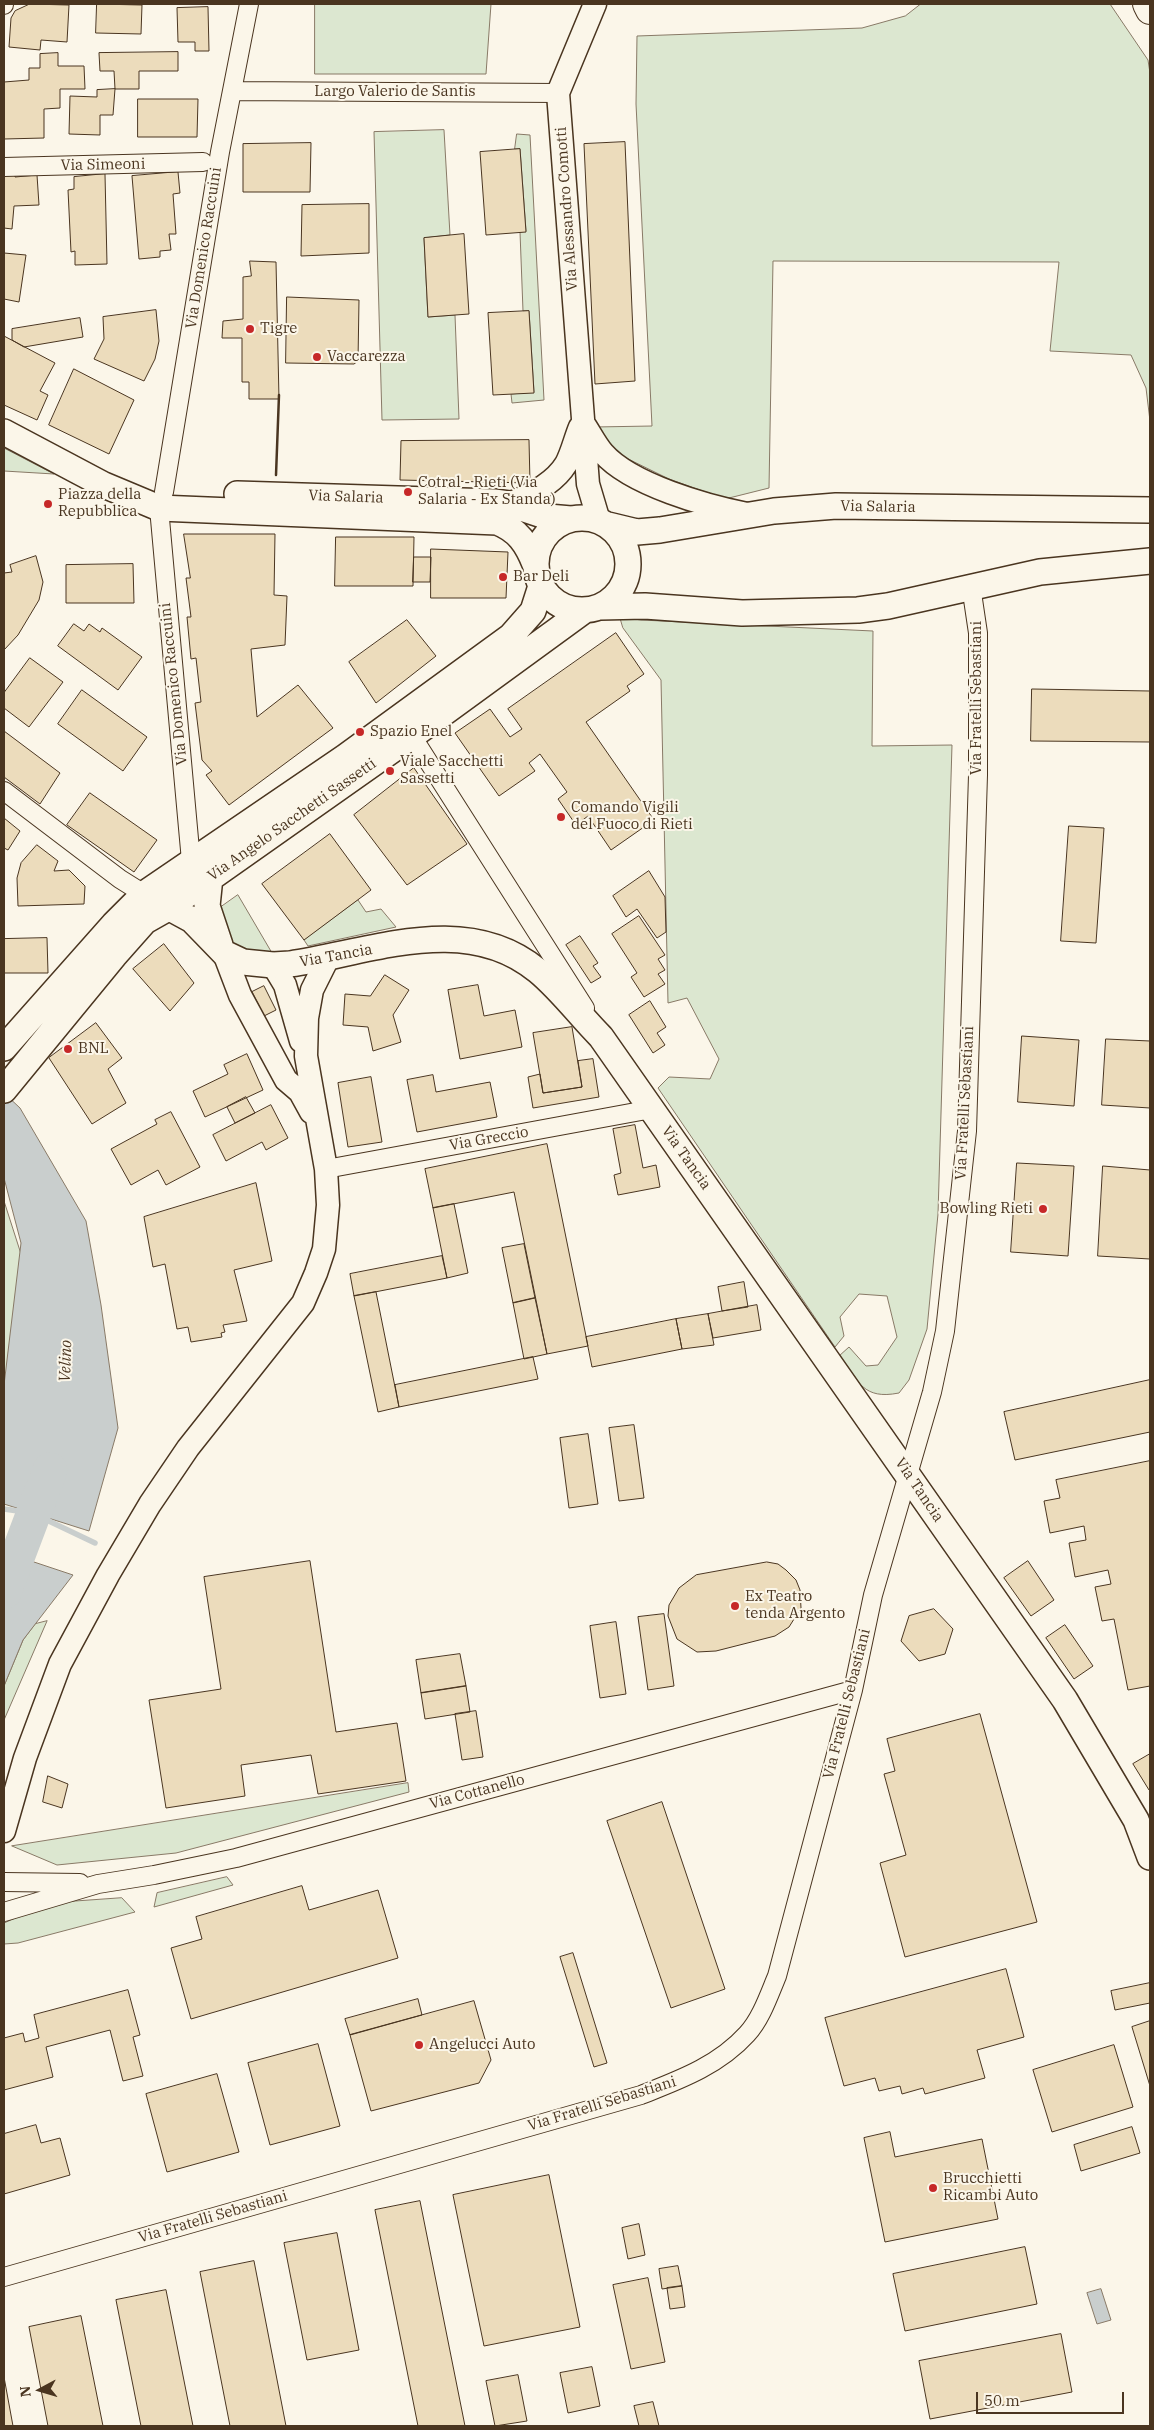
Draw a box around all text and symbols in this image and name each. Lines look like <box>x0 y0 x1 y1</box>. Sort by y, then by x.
street label: Largo Valerio de Santis <box>314 83 476 101</box>
street label: Via Alessandro Comotti <box>552 126 582 292</box>
street label: Via Simeoni <box>60 155 146 175</box>
street label: Via Domenico Raccuini <box>182 166 226 330</box>
place label: Tigre <box>260 320 297 338</box>
marker: Tigre <box>244 323 256 335</box>
place label: Vaccarezza <box>327 348 406 366</box>
marker: Vaccarezza <box>311 351 323 363</box>
place label: Cotral - Rieti (Via Salaria - Ex Standa) <box>418 474 556 509</box>
place label: Piazza della Repubblica <box>58 486 142 521</box>
marker: Cotral - Rieti (Via Salaria - Ex Standa) <box>402 486 414 498</box>
street label: Via Salaria <box>308 487 384 507</box>
street label: Via Salaria <box>840 497 916 517</box>
marker: Piazza della Repubblica <box>42 498 54 510</box>
place label: Bar Deli <box>513 568 569 586</box>
marker: Bar Deli <box>497 571 509 583</box>
street label: Via Domenico Raccuini <box>157 602 191 766</box>
street label: Via Fratelli Sebastiani <box>968 621 986 775</box>
place label: Spazio Enel <box>370 723 452 741</box>
marker: Spazio Enel <box>354 726 366 738</box>
place label: Viale Sacchetti Sassetti <box>400 753 503 788</box>
street label: Via Angelo Sacchetti Sassetti <box>204 755 380 885</box>
marker: Viale Sacchetti Sassetti <box>384 765 396 777</box>
place label: Comando Vigili del Fuoco di Rieti <box>571 799 693 834</box>
marker: Comando Vigili del Fuoco di Rieti <box>555 811 567 823</box>
street label: Via Tancia <box>298 941 374 971</box>
street label: Via Fratelli Sebastiani <box>952 1026 978 1180</box>
place label: BNL <box>78 1040 109 1058</box>
marker: BNL <box>62 1043 74 1055</box>
street label: Via Greccio <box>448 1123 530 1155</box>
street label: Via Tancia <box>658 1123 714 1193</box>
place label: Bowling Rieti <box>940 1200 1033 1218</box>
marker: Bowling Rieti <box>1037 1203 1049 1215</box>
water label: Velino <box>56 1339 76 1383</box>
street label: Via Tancia <box>891 1454 947 1526</box>
place label: Ex Teatro tenda Argento <box>745 1588 845 1623</box>
marker: Ex Teatro tenda Argento <box>729 1600 741 1612</box>
street label: Via Fratelli Sebastiani <box>820 1627 874 1781</box>
street label: Via Cottanello <box>427 1771 527 1813</box>
place label: Angelucci Auto <box>429 2036 535 2054</box>
marker: Angelucci Auto <box>413 2039 425 2051</box>
street label: Via Fratelli Sebastiani <box>526 2073 678 2135</box>
place label: Brucchietti Ricambi Auto <box>943 2170 1038 2205</box>
marker: Brucchietti Ricambi Auto <box>927 2182 939 2194</box>
street label: Via Fratelli Sebastiani <box>136 2187 290 2247</box>
north arrow <box>15 2365 65 2415</box>
scale bar <box>979 2382 1126 2414</box>
text: N <box>16 2385 35 2398</box>
text: 50 m <box>984 2391 1020 2410</box>

